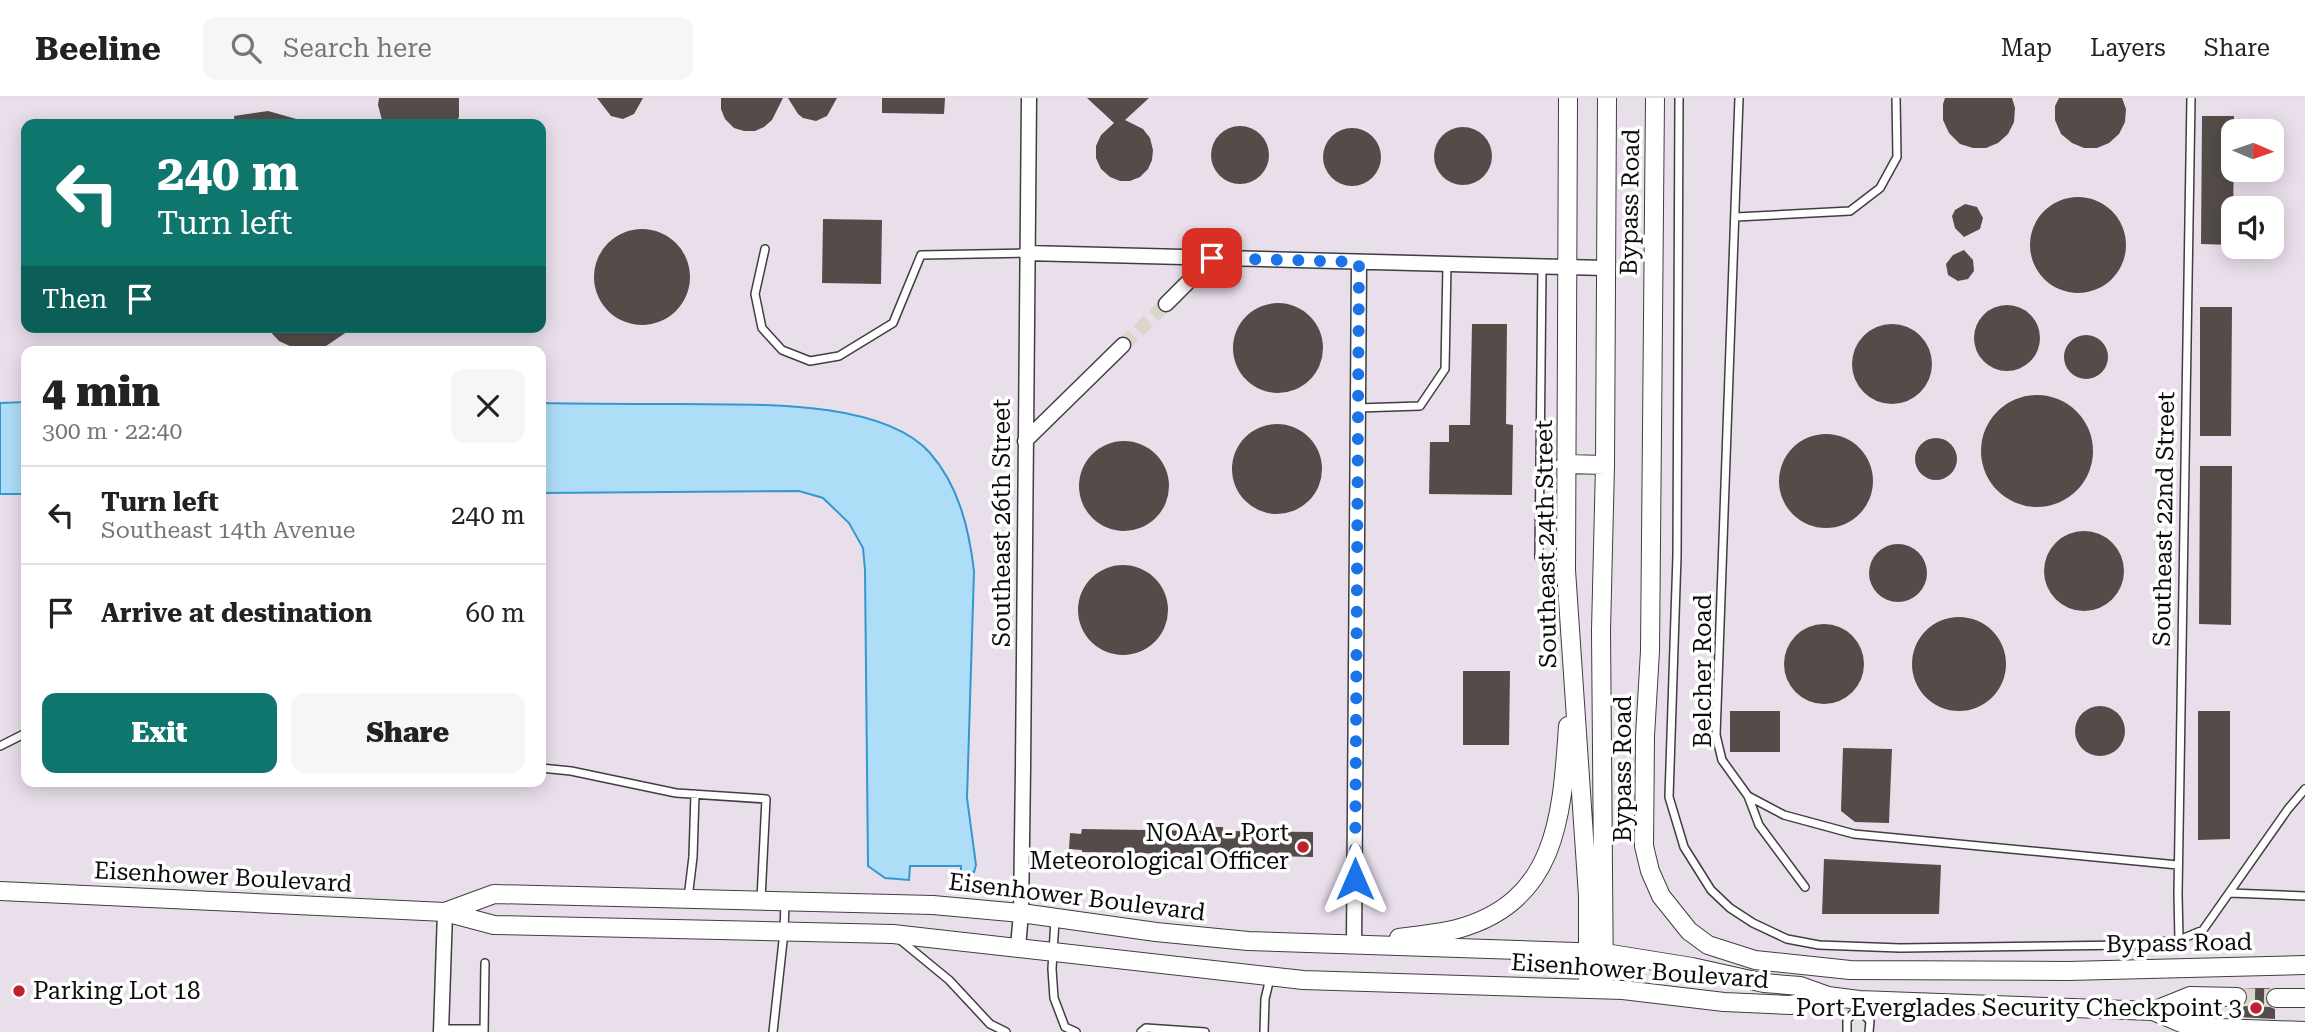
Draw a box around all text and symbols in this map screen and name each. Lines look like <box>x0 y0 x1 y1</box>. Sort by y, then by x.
search box <box>203 17 693 80</box>
text: Beeline <box>35 29 161 68</box>
icon: search <box>227 29 265 67</box>
text: Search here <box>283 33 432 63</box>
text: Map <box>2001 34 2052 62</box>
text: Layers <box>2090 34 2166 62</box>
text: Share <box>2204 34 2270 62</box>
north arrow <box>2221 119 2284 182</box>
map controls <box>2221 119 2284 259</box>
street label: Bypass Road <box>1615 128 1645 276</box>
text: 240 m <box>157 145 299 202</box>
icon: left <box>42 147 133 238</box>
button: sound <box>2221 196 2284 259</box>
text: Turn left <box>157 204 292 242</box>
pin <box>1182 228 1242 288</box>
icon: arrive <box>1193 239 1231 277</box>
icon: arrive <box>121 280 159 318</box>
text: Then <box>42 284 107 314</box>
text: 4 min <box>42 367 160 416</box>
button: close <box>451 369 525 443</box>
street label: Southeast 22nd Street <box>2148 391 2180 647</box>
street label: Southeast 26th Street <box>988 399 1016 647</box>
text: 300 m · 22:40 <box>42 418 182 445</box>
street label: Southeast 24th Street <box>1530 420 1562 668</box>
text: Turn left <box>101 487 219 517</box>
icon: left <box>42 496 80 534</box>
text: 240 m <box>451 500 525 530</box>
text: Southeast 14th Avenue <box>101 517 355 544</box>
icon: arrive <box>42 594 80 632</box>
street label: Belcher Road <box>1689 594 1717 748</box>
text: Arrive at destination <box>101 598 372 628</box>
text: 60 m <box>466 598 525 628</box>
button: Exit <box>42 693 277 773</box>
button: Share <box>291 693 525 773</box>
street label: Bypass Road <box>1609 696 1637 842</box>
place label: NOAA - Port Meteorological Officer <box>1029 819 1289 875</box>
marker: NOAA - Port Meteorological Officer <box>1295 839 1311 855</box>
position arrow <box>1318 842 1392 916</box>
street label: Eisenhower Boulevard <box>93 856 353 898</box>
street label: Eisenhower Boulevard <box>947 867 1207 927</box>
street label: Bypass Road <box>2105 928 2253 958</box>
street label: Eisenhower Boulevard <box>1510 948 1770 994</box>
place label: Parking Lot 18 <box>33 977 200 1005</box>
marker: Parking Lot 18 <box>11 983 27 999</box>
place label: Port Everglades Security Checkpoint 3 <box>1796 994 2242 1022</box>
marker: Port Everglades Security Checkpoint 3 <box>2248 1000 2264 1016</box>

